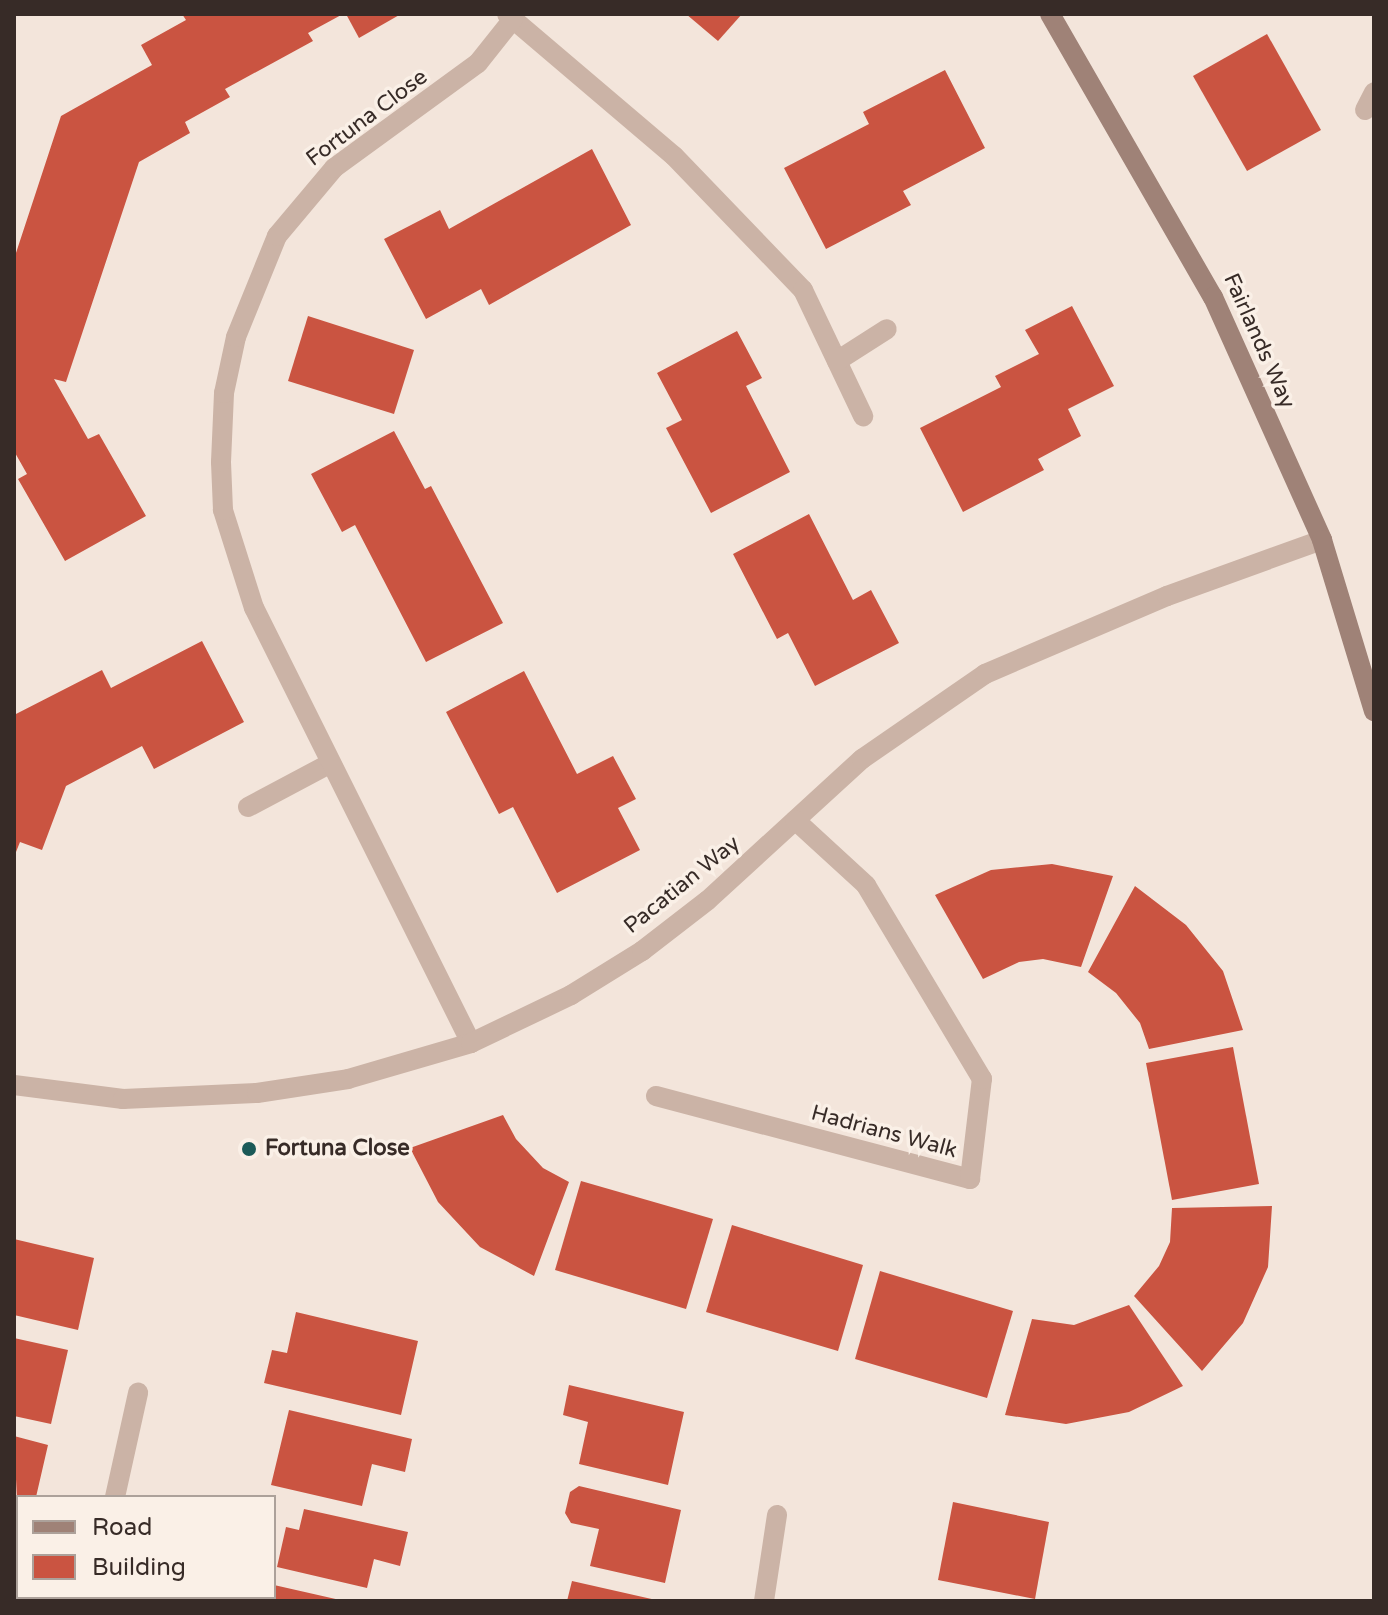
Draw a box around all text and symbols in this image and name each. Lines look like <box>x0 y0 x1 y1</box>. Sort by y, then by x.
street label: Fortuna Close <box>301 64 433 172</box>
street label: Fairlands Way <box>1218 270 1300 412</box>
street label: Pacatian Way <box>619 830 745 940</box>
street label: Hadrians Walk <box>808 1100 960 1164</box>
place label: Fortuna Close <box>265 1136 410 1162</box>
marker: Fortuna Close <box>240 1140 258 1158</box>
legend <box>16 1495 276 1599</box>
text: Road <box>92 1513 152 1542</box>
text: Building <box>92 1553 186 1582</box>

